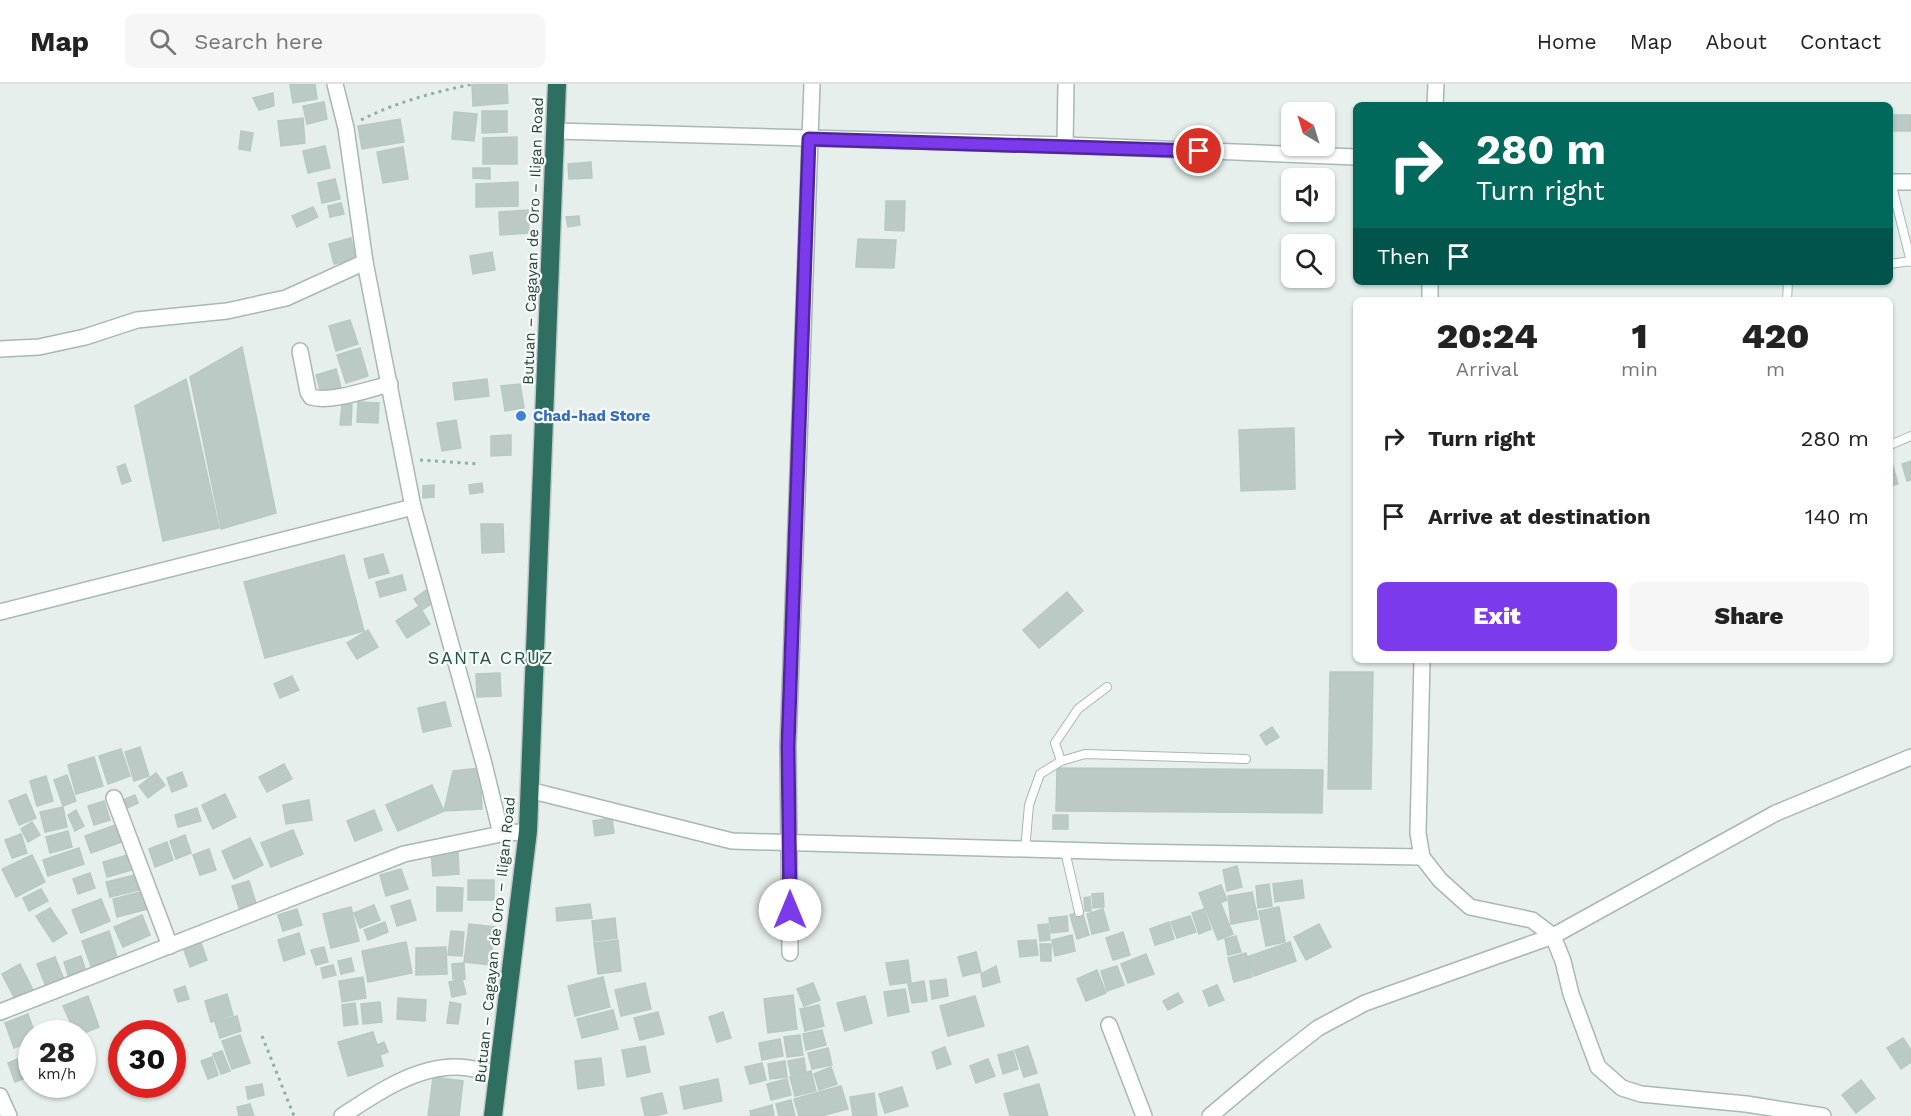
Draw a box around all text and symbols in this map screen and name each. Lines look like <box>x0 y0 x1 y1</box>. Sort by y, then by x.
search box <box>125 14 545 68</box>
text: Map <box>30 25 89 58</box>
icon: search <box>146 25 179 58</box>
text: Search here <box>194 29 323 54</box>
text: Home <box>1537 29 1597 54</box>
text: Map <box>1630 29 1673 54</box>
text: About <box>1706 29 1767 54</box>
text: Contact <box>1800 29 1881 54</box>
street label: Butuan – Cagayan de Oro – Iligan Road <box>519 97 547 385</box>
north arrow <box>1281 102 1335 156</box>
map controls <box>1281 102 1335 288</box>
pin <box>1173 125 1224 176</box>
text: 280 m <box>1476 125 1606 174</box>
icon: right <box>1377 126 1455 204</box>
icon: arrive <box>1182 134 1215 167</box>
button: sound <box>1281 168 1335 222</box>
text: Turn right <box>1476 175 1605 207</box>
button: search <box>1281 234 1335 288</box>
icon: arrive <box>1442 240 1475 273</box>
text: Then <box>1377 244 1430 269</box>
text: 20:24 <box>1436 315 1538 357</box>
text: 1 <box>1631 315 1648 357</box>
text: 420 <box>1741 315 1810 357</box>
text: Arrival <box>1456 357 1518 381</box>
text: min <box>1621 357 1658 381</box>
text: m <box>1766 357 1785 381</box>
place label: Chad-had Store <box>533 407 651 425</box>
marker: Chad-had Store <box>514 409 528 423</box>
icon: right <box>1377 422 1410 455</box>
text: Turn right <box>1428 426 1535 451</box>
text: 280 m <box>1800 426 1869 451</box>
icon: arrive <box>1377 500 1410 533</box>
text: Arrive at destination <box>1428 504 1651 529</box>
text: 140 m <box>1805 504 1869 529</box>
button: Exit <box>1377 582 1617 651</box>
button: Share <box>1629 582 1869 651</box>
district label: SANTA CRUZ <box>428 647 554 668</box>
street label: Butuan – Cagayan de Oro – Iligan Road <box>471 796 519 1084</box>
position arrow <box>758 878 822 942</box>
speed limit sign: 30 <box>108 1020 186 1098</box>
text: 28 <box>39 1034 75 1069</box>
text: km/h <box>38 1065 76 1083</box>

